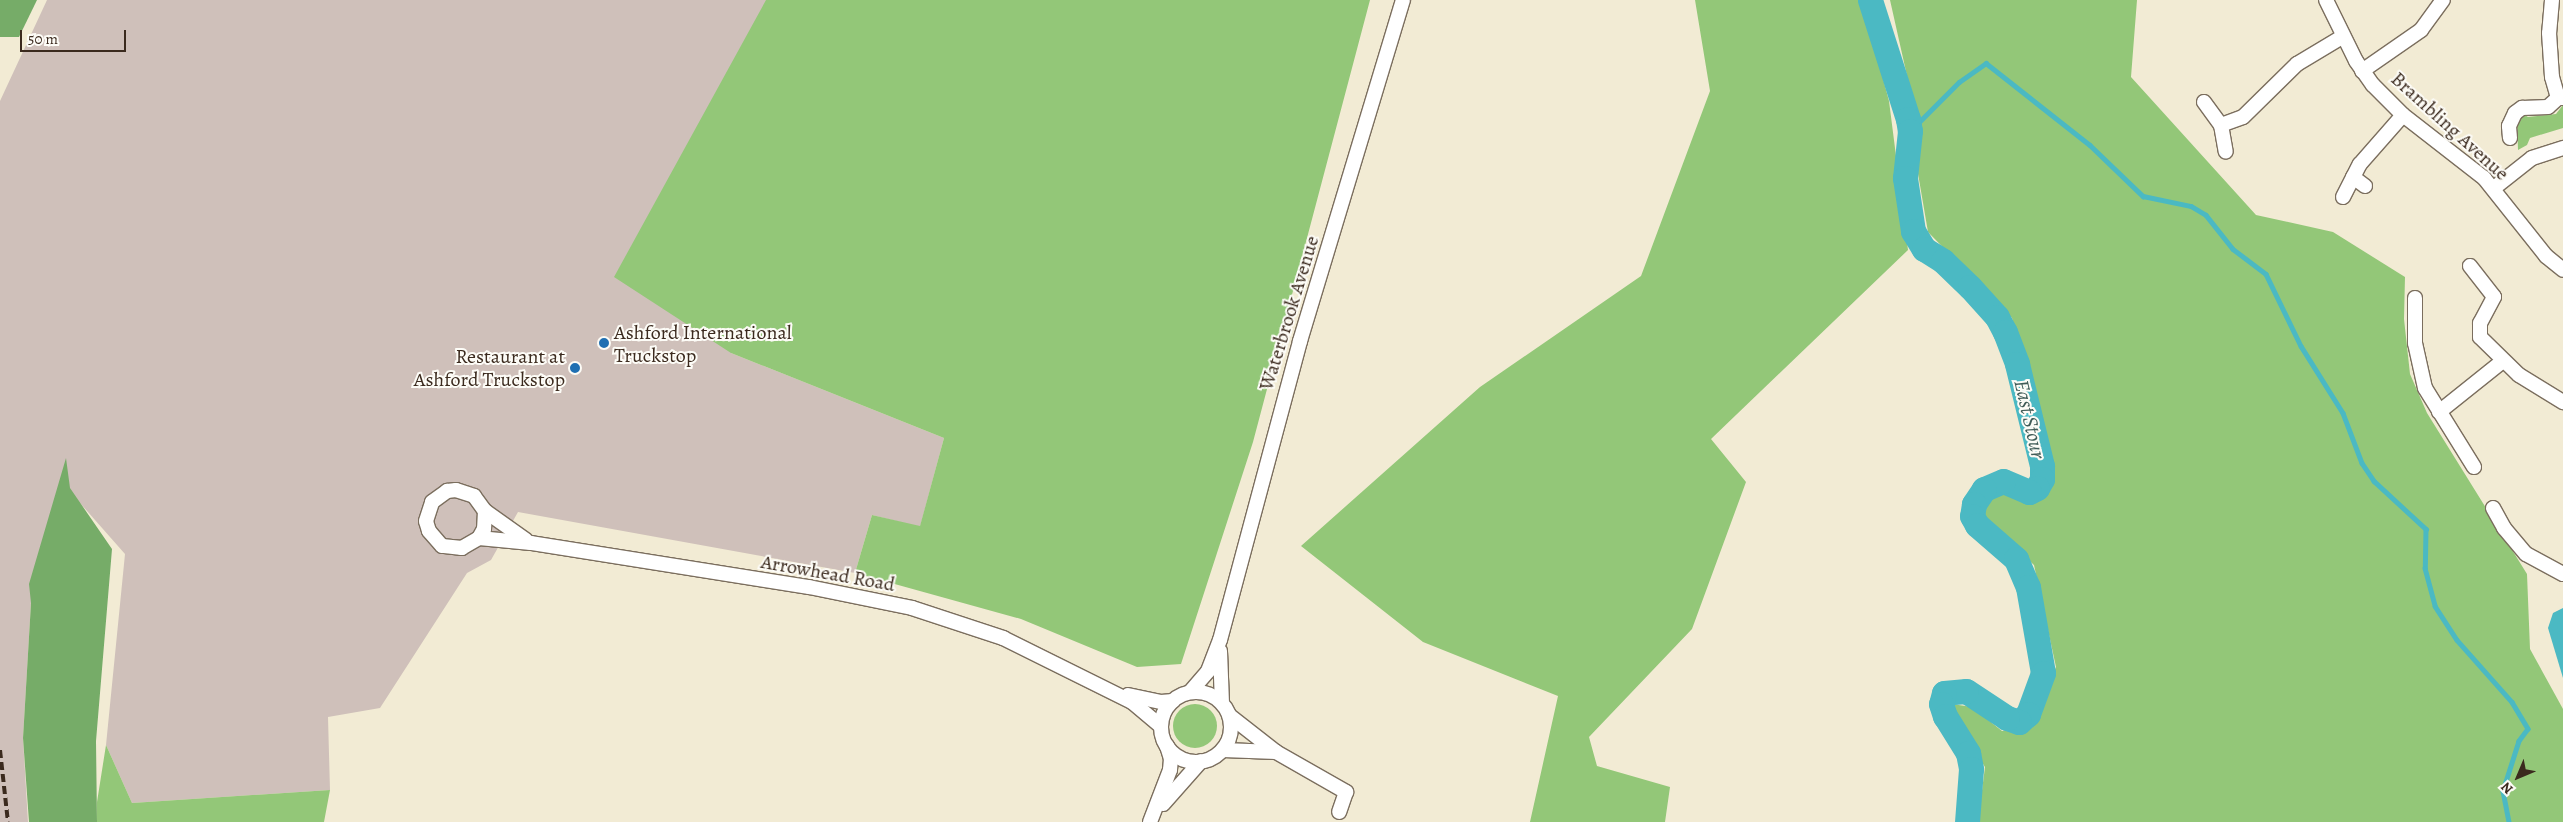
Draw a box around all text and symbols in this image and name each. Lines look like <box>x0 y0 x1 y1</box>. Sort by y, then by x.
scale bar <box>22 20 129 52</box>
text: 50 m <box>28 29 58 49</box>
street label: Brambling Avenue <box>2386 67 2514 185</box>
street label: Waterbrook Avenue <box>1254 233 1324 393</box>
place label: Ashford International Truckstop <box>614 320 792 367</box>
marker: Ashford International Truckstop <box>598 337 610 349</box>
place label: Restaurant at Ashford Truckstop <box>414 344 565 391</box>
marker: Restaurant at Ashford Truckstop <box>569 362 581 374</box>
water label: East Stour <box>2009 377 2051 461</box>
street label: Arrowhead Road <box>759 549 897 597</box>
north arrow <box>2493 752 2543 802</box>
text: N <box>2497 778 2517 798</box>

